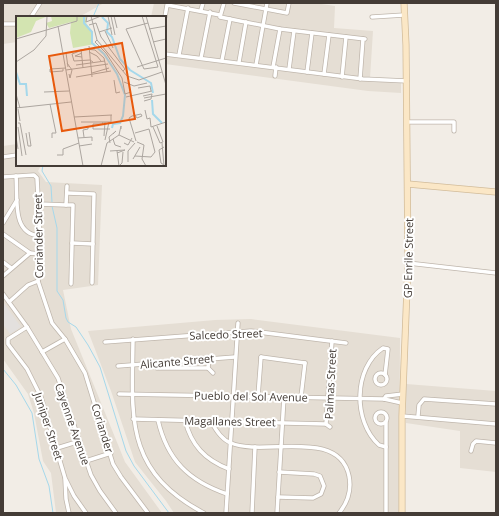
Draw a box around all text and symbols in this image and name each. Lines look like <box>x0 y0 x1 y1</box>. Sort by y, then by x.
inset map <box>16 16 166 166</box>
street label: Coriander Street <box>30 193 46 278</box>
street label: GP Enrile Street <box>400 218 416 298</box>
street label: Salcedo Street <box>189 325 263 343</box>
street label: Palmas Street <box>321 348 339 420</box>
street label: Alicante Street <box>139 350 215 372</box>
street label: Cayenne Avenue <box>52 381 94 467</box>
street label: Pueblo del Sol Avenue <box>194 388 308 404</box>
street label: Juniper Street <box>31 389 67 462</box>
street label: Coriander <box>88 401 118 455</box>
street label: Magallanes Street <box>184 413 276 429</box>

